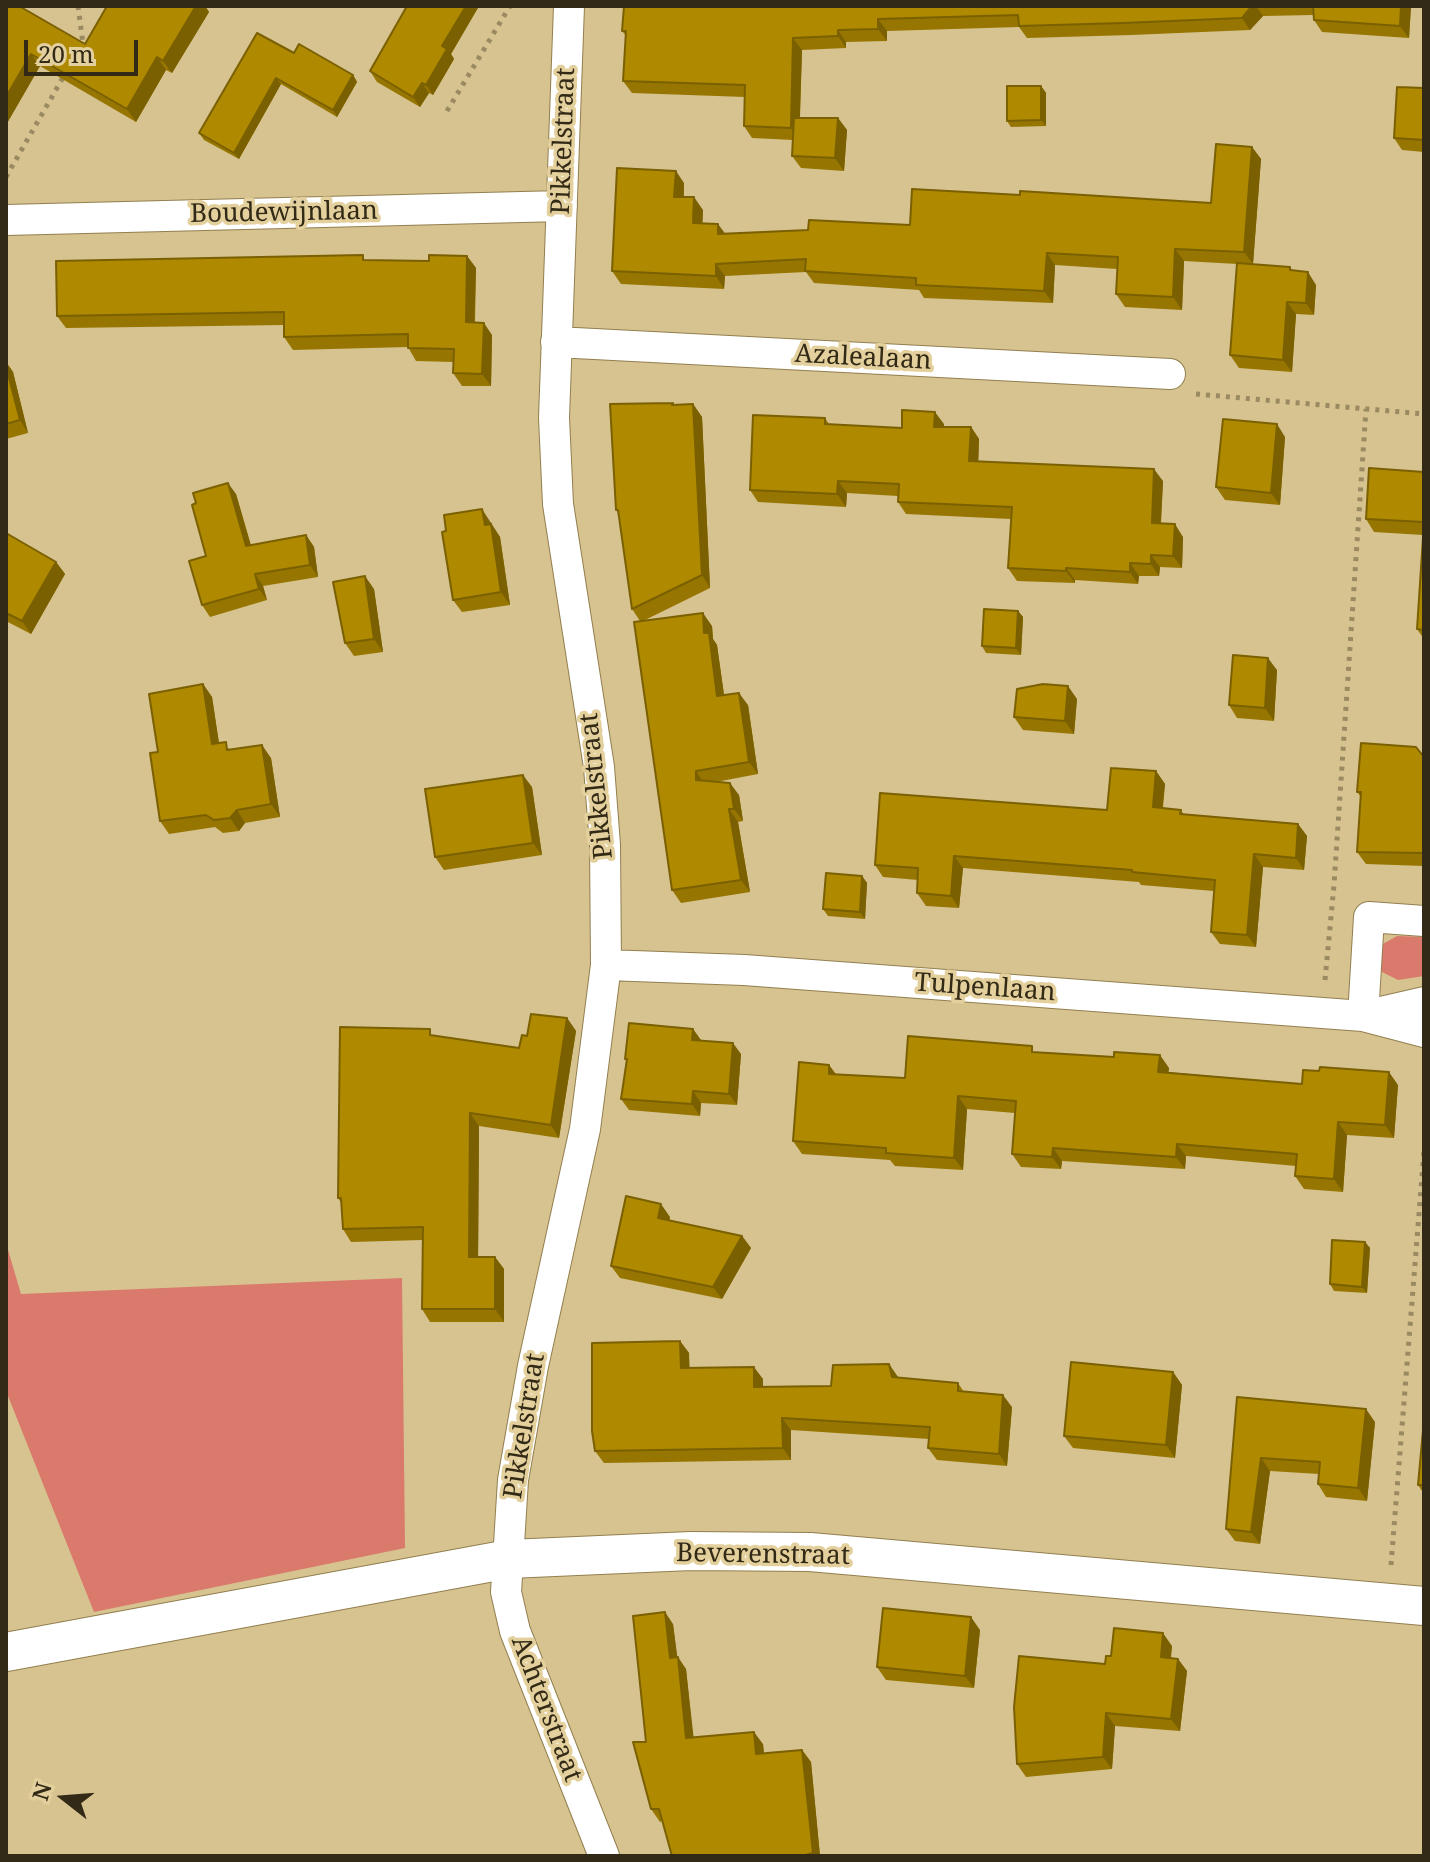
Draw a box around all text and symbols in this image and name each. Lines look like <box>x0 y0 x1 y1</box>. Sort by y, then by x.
scale bar <box>28 24 142 74</box>
text: 20 m <box>38 37 94 70</box>
street label: Pikkelstraat <box>546 67 582 215</box>
street label: Boudewijnlaan <box>190 196 378 230</box>
street label: Azalealaan <box>794 339 932 377</box>
street label: Pikkelstraat <box>574 711 620 861</box>
street label: Tulpenlaan <box>913 968 1057 1008</box>
street label: Pikkelstraat <box>498 1351 552 1501</box>
street label: Beverenstraat <box>676 1538 850 1572</box>
street label: Achterstraat <box>504 1632 588 1786</box>
north arrow <box>24 1758 104 1838</box>
text: N <box>24 1778 58 1804</box>

